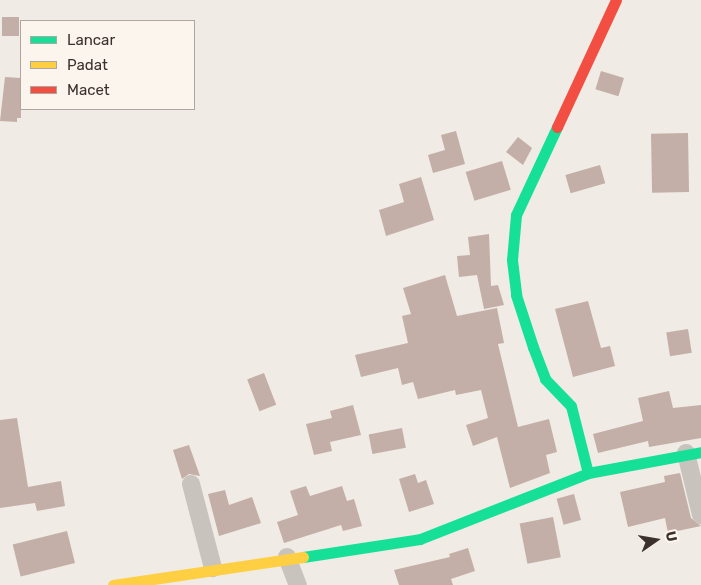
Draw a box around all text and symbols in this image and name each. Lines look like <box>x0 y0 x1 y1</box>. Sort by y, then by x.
legend <box>20 20 195 110</box>
text: Lancar <box>67 31 115 49</box>
text: Padat <box>67 56 108 74</box>
text: Macet <box>67 81 110 99</box>
north arrow <box>631 515 681 565</box>
text: U <box>662 530 681 543</box>

